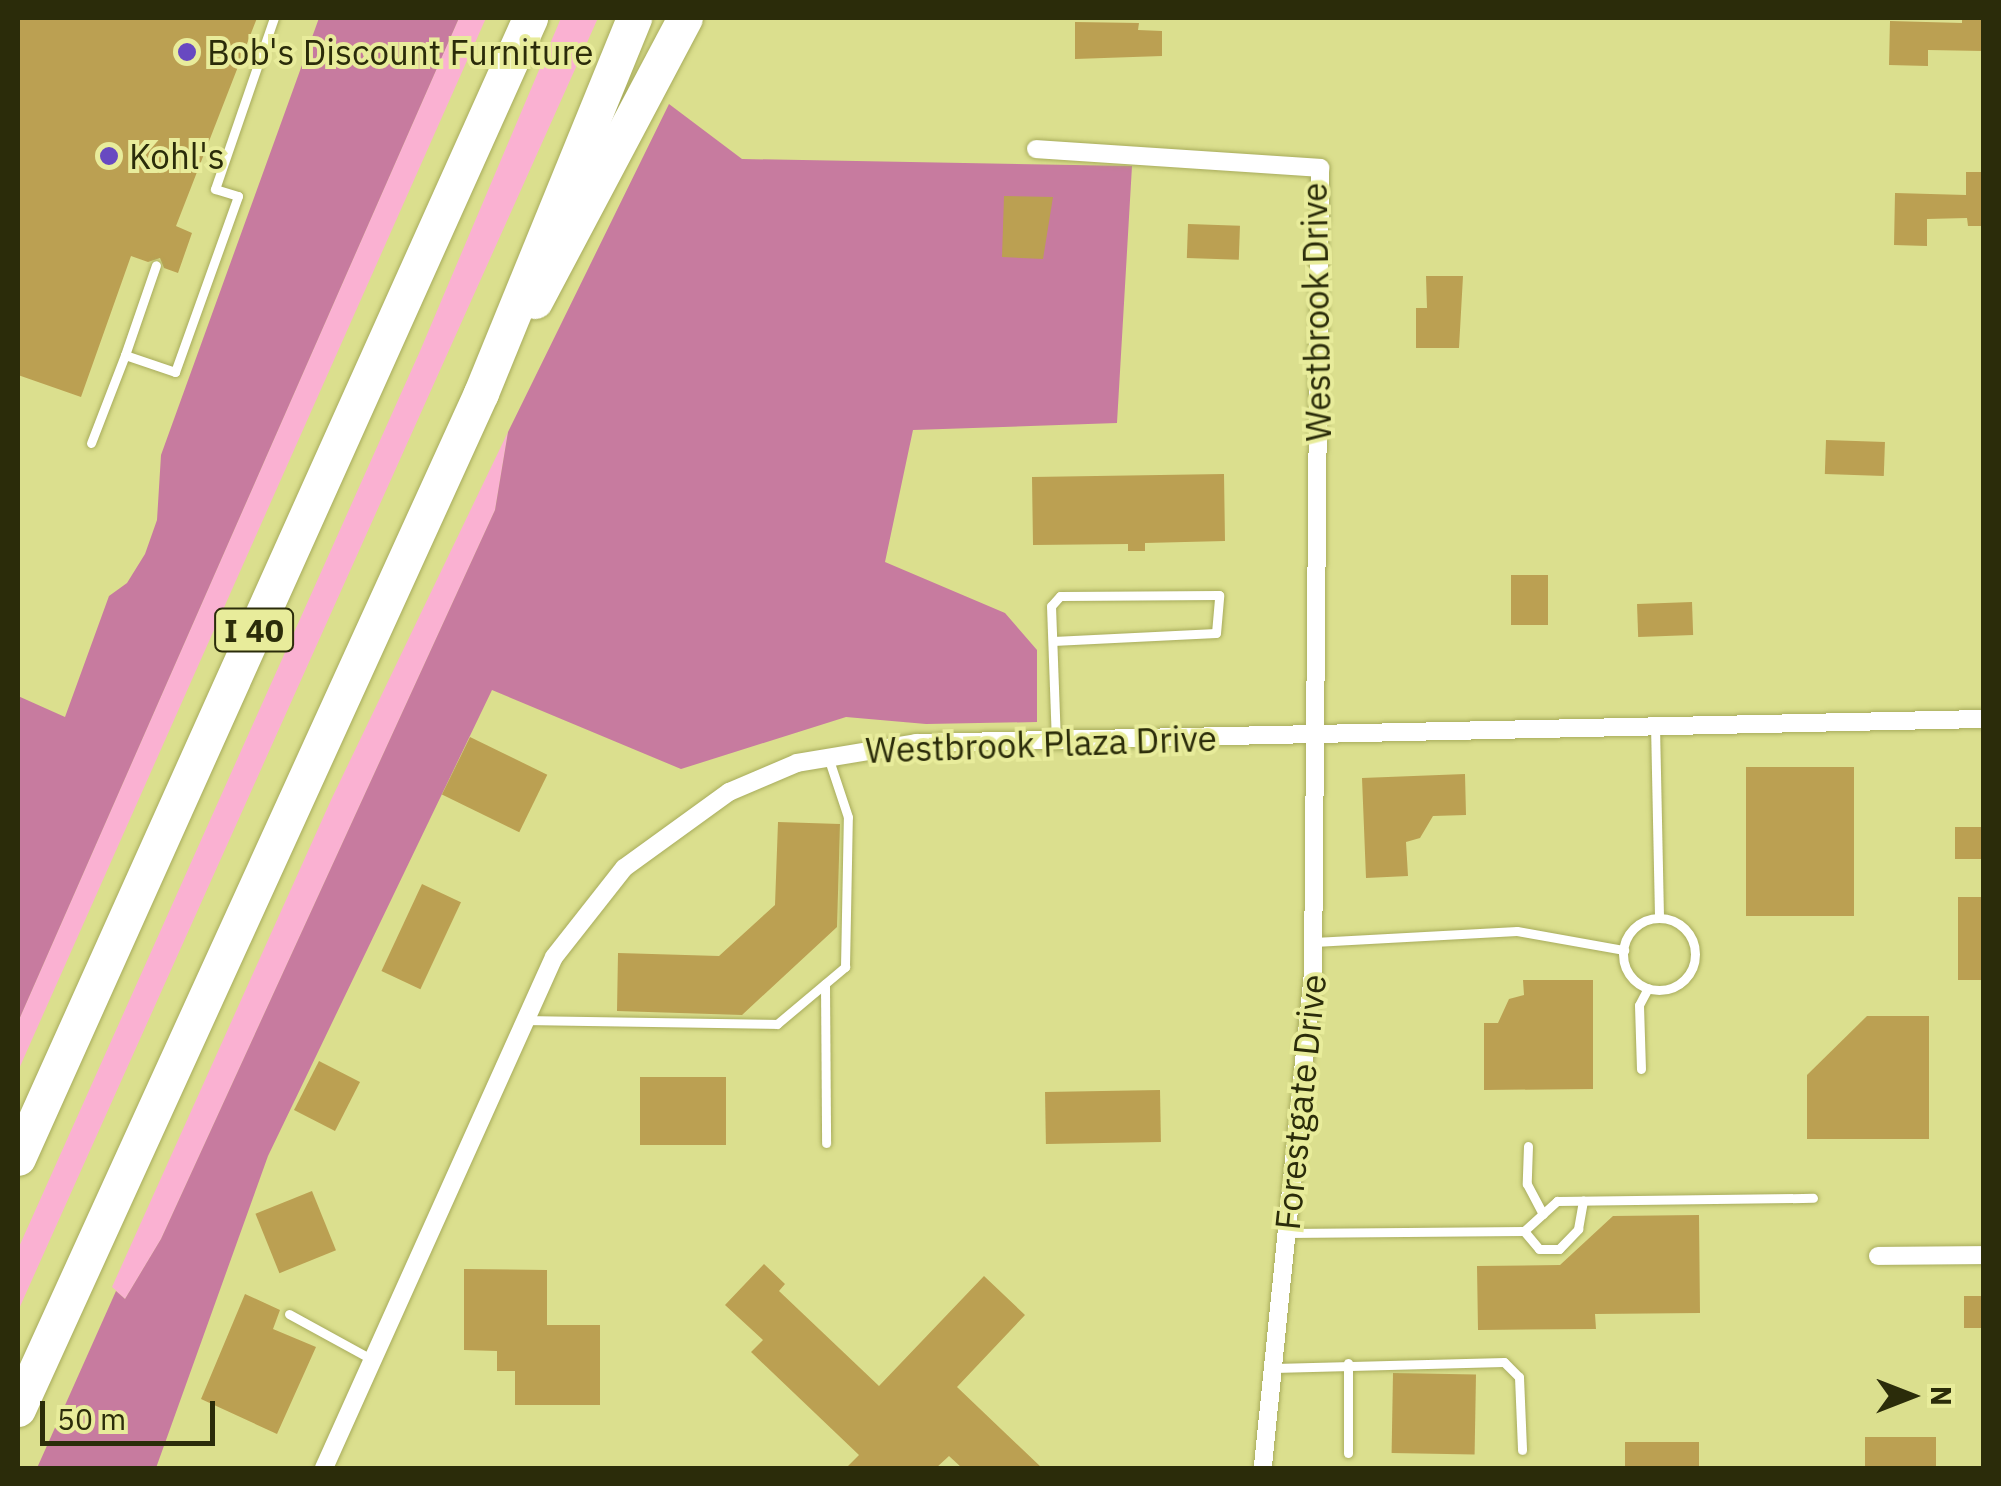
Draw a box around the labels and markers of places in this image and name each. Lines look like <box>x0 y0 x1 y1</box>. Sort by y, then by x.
place label: Bob's Discount Furniture <box>207 31 594 73</box>
marker: Bob's Discount Furniture <box>176 41 198 63</box>
place label: Kohl's <box>129 135 225 177</box>
marker: Kohl's <box>98 145 120 167</box>

